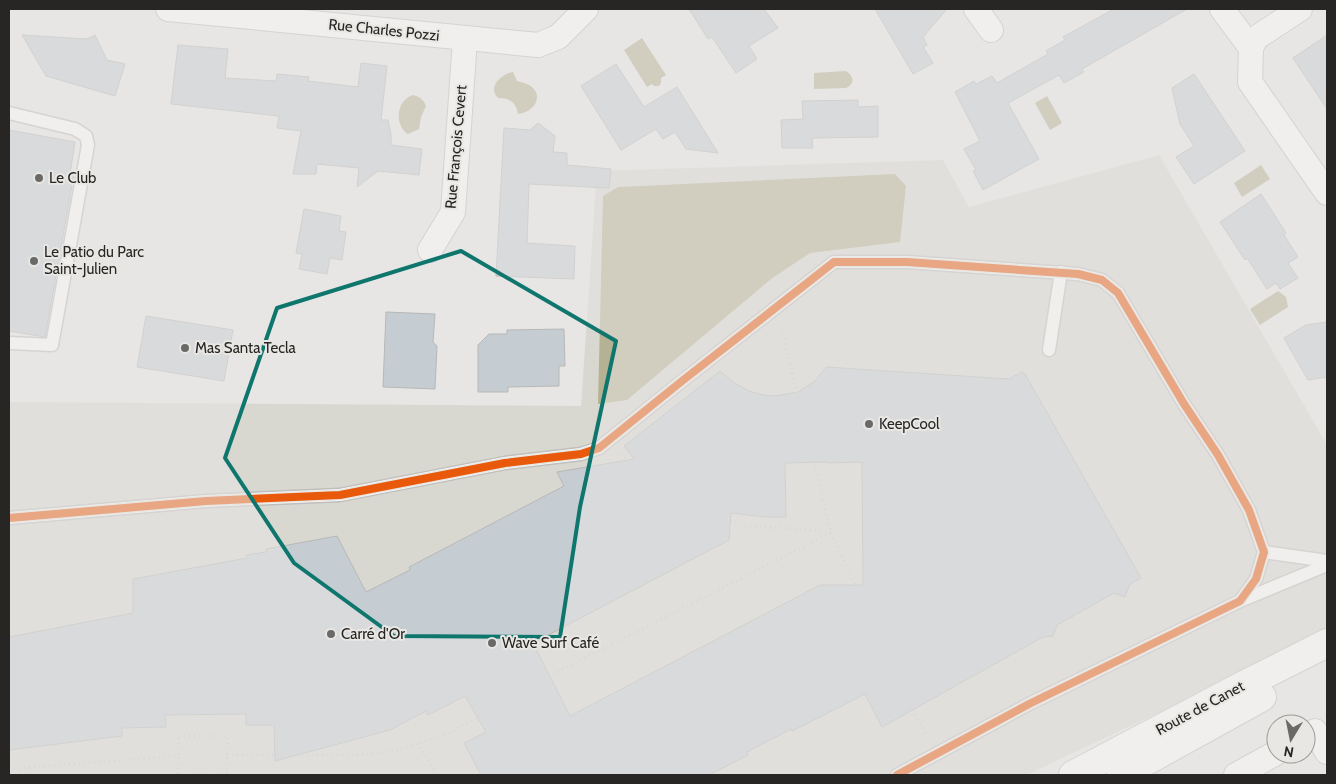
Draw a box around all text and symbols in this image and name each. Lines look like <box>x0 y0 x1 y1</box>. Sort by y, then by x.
street label: Rue Charles Pozzi <box>328 15 440 45</box>
street label: Rue François Cevert <box>442 84 470 210</box>
place label: Le Club <box>49 169 96 187</box>
marker: Le Club <box>33 172 45 184</box>
place label: Le Patio du Parc Saint-Julien <box>44 243 144 278</box>
marker: Le Patio du Parc Saint-Julien <box>28 255 40 267</box>
place label: Mas Santa Tecla <box>195 339 297 357</box>
marker: Mas Santa Tecla <box>179 342 191 354</box>
place label: KeepCool <box>879 415 940 433</box>
marker: KeepCool <box>863 418 875 430</box>
place label: Carré d'Or <box>341 625 405 643</box>
marker: Carré d'Or <box>325 628 337 640</box>
place label: Wave Surf Café <box>502 634 600 652</box>
marker: Wave Surf Café <box>486 637 498 649</box>
street label: Route de Canet <box>1153 677 1247 739</box>
north arrow <box>1266 714 1316 764</box>
text: N <box>1282 742 1295 762</box>

